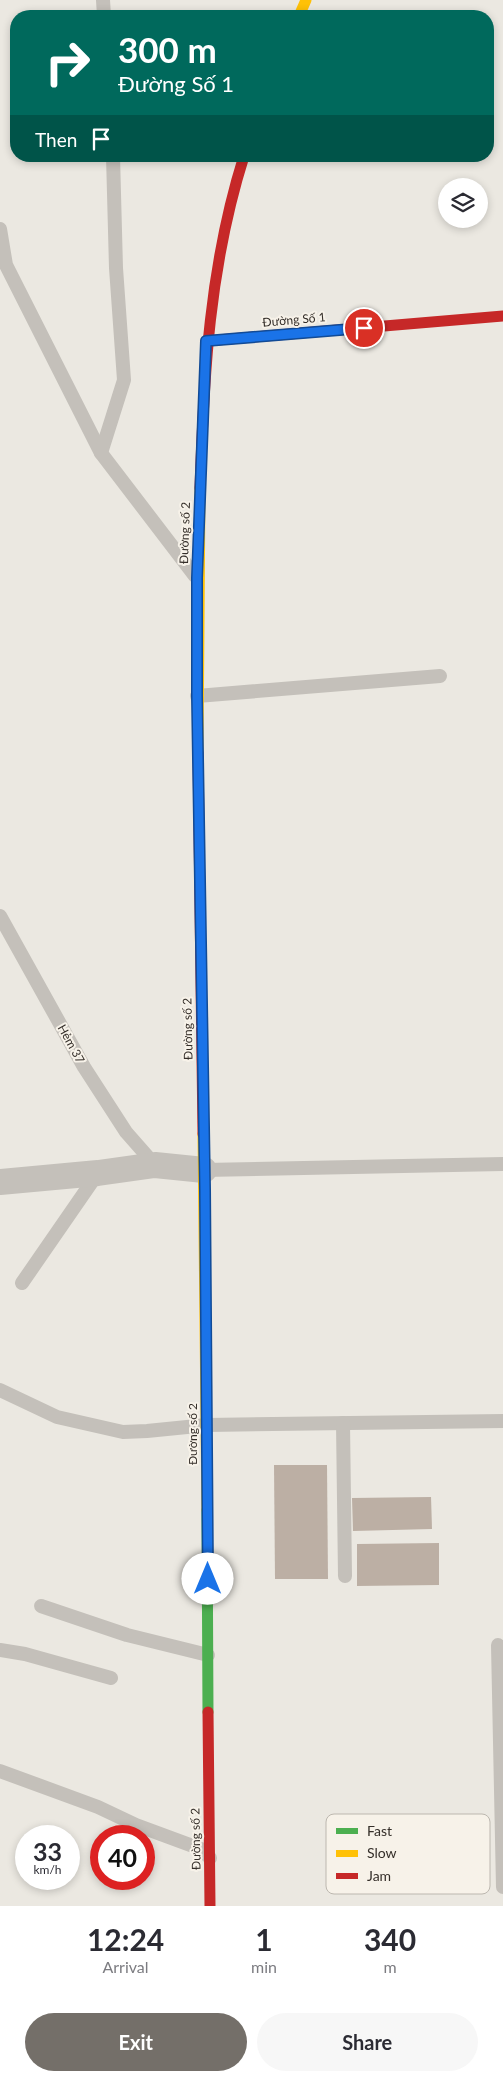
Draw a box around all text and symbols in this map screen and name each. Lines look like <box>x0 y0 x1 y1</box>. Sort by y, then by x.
text: 300 m <box>118 28 217 70</box>
icon: right <box>35 30 100 95</box>
text: Đường Số 1 <box>118 70 234 97</box>
icon: arrive <box>87 125 115 153</box>
text: Then <box>35 128 77 151</box>
map controls <box>438 178 488 228</box>
button: layers <box>438 178 488 228</box>
pin <box>343 307 385 349</box>
street label: Đường Số 1 <box>262 309 326 330</box>
icon: arrive <box>350 314 378 342</box>
street label: Đường số 2 <box>176 502 193 564</box>
street label: Đường số 2 <box>179 998 196 1060</box>
street label: Hẻm 37 <box>55 1022 88 1066</box>
street label: Đường số 2 <box>185 1403 200 1465</box>
position arrow <box>181 1552 233 1604</box>
street label: Đường số 2 <box>187 1808 204 1870</box>
legend <box>326 1814 490 1894</box>
text: Fast <box>367 1822 392 1839</box>
speed limit sign: 40 <box>90 1825 155 1890</box>
text: 33 <box>33 1836 62 1866</box>
text: Slow <box>367 1844 397 1861</box>
text: km/h <box>33 1862 62 1877</box>
text: Jam <box>367 1867 391 1884</box>
text: 12:24 <box>87 1921 164 1957</box>
text: 1 <box>255 1921 273 1957</box>
text: 340 <box>364 1921 416 1957</box>
text: Arrival <box>102 1957 149 1976</box>
text: min <box>251 1957 277 1976</box>
text: m <box>383 1957 397 1976</box>
button: Exit <box>25 2013 247 2071</box>
button: Share <box>257 2013 478 2071</box>

